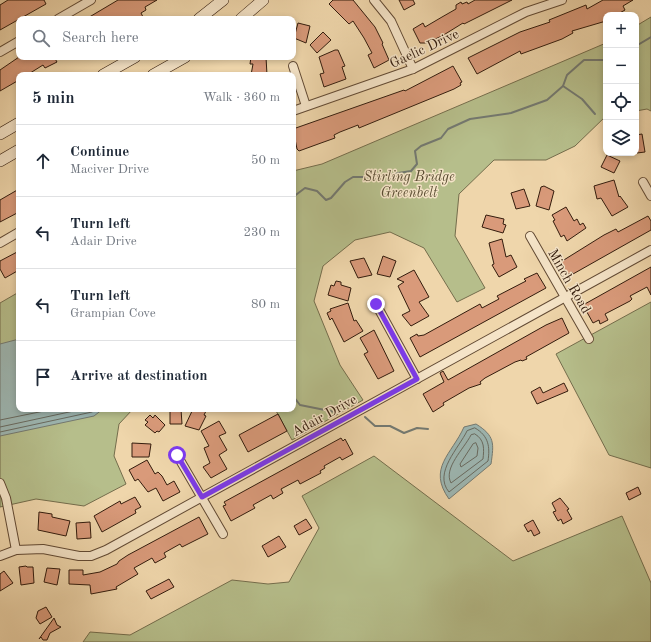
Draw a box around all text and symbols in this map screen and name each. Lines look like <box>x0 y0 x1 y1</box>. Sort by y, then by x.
map controls <box>603 12 639 156</box>
button: + <box>603 12 639 48</box>
search box <box>16 16 296 60</box>
icon: search <box>30 27 52 49</box>
street label: Gaelic Drive <box>388 27 461 71</box>
text: Search here <box>62 31 139 46</box>
button: − <box>603 48 639 84</box>
button: locate <box>603 84 639 120</box>
text: 5 min <box>32 90 75 107</box>
text: Walk · 360 m <box>203 91 280 104</box>
button: layers <box>603 120 639 156</box>
text: Continue <box>70 145 129 160</box>
icon: ahead <box>32 150 54 172</box>
text: 50 m <box>251 154 280 167</box>
text: Maciver Drive <box>70 163 149 176</box>
park label: Stirling Bridge Greenbelt <box>363 170 455 200</box>
text: Turn left <box>70 217 130 232</box>
icon: left <box>32 222 54 244</box>
text: 230 m <box>243 226 280 239</box>
text: Adair Drive <box>70 235 137 248</box>
street label: Minch Road <box>545 247 593 316</box>
text: Turn left <box>70 289 130 304</box>
icon: left <box>32 294 54 316</box>
route end <box>367 295 385 313</box>
text: 80 m <box>251 298 280 311</box>
text: Grampian Cove <box>70 307 156 320</box>
icon: arrive <box>32 366 54 388</box>
text: Arrive at destination <box>70 369 208 384</box>
street label: Adair Drive <box>290 392 359 439</box>
route start <box>168 446 186 464</box>

